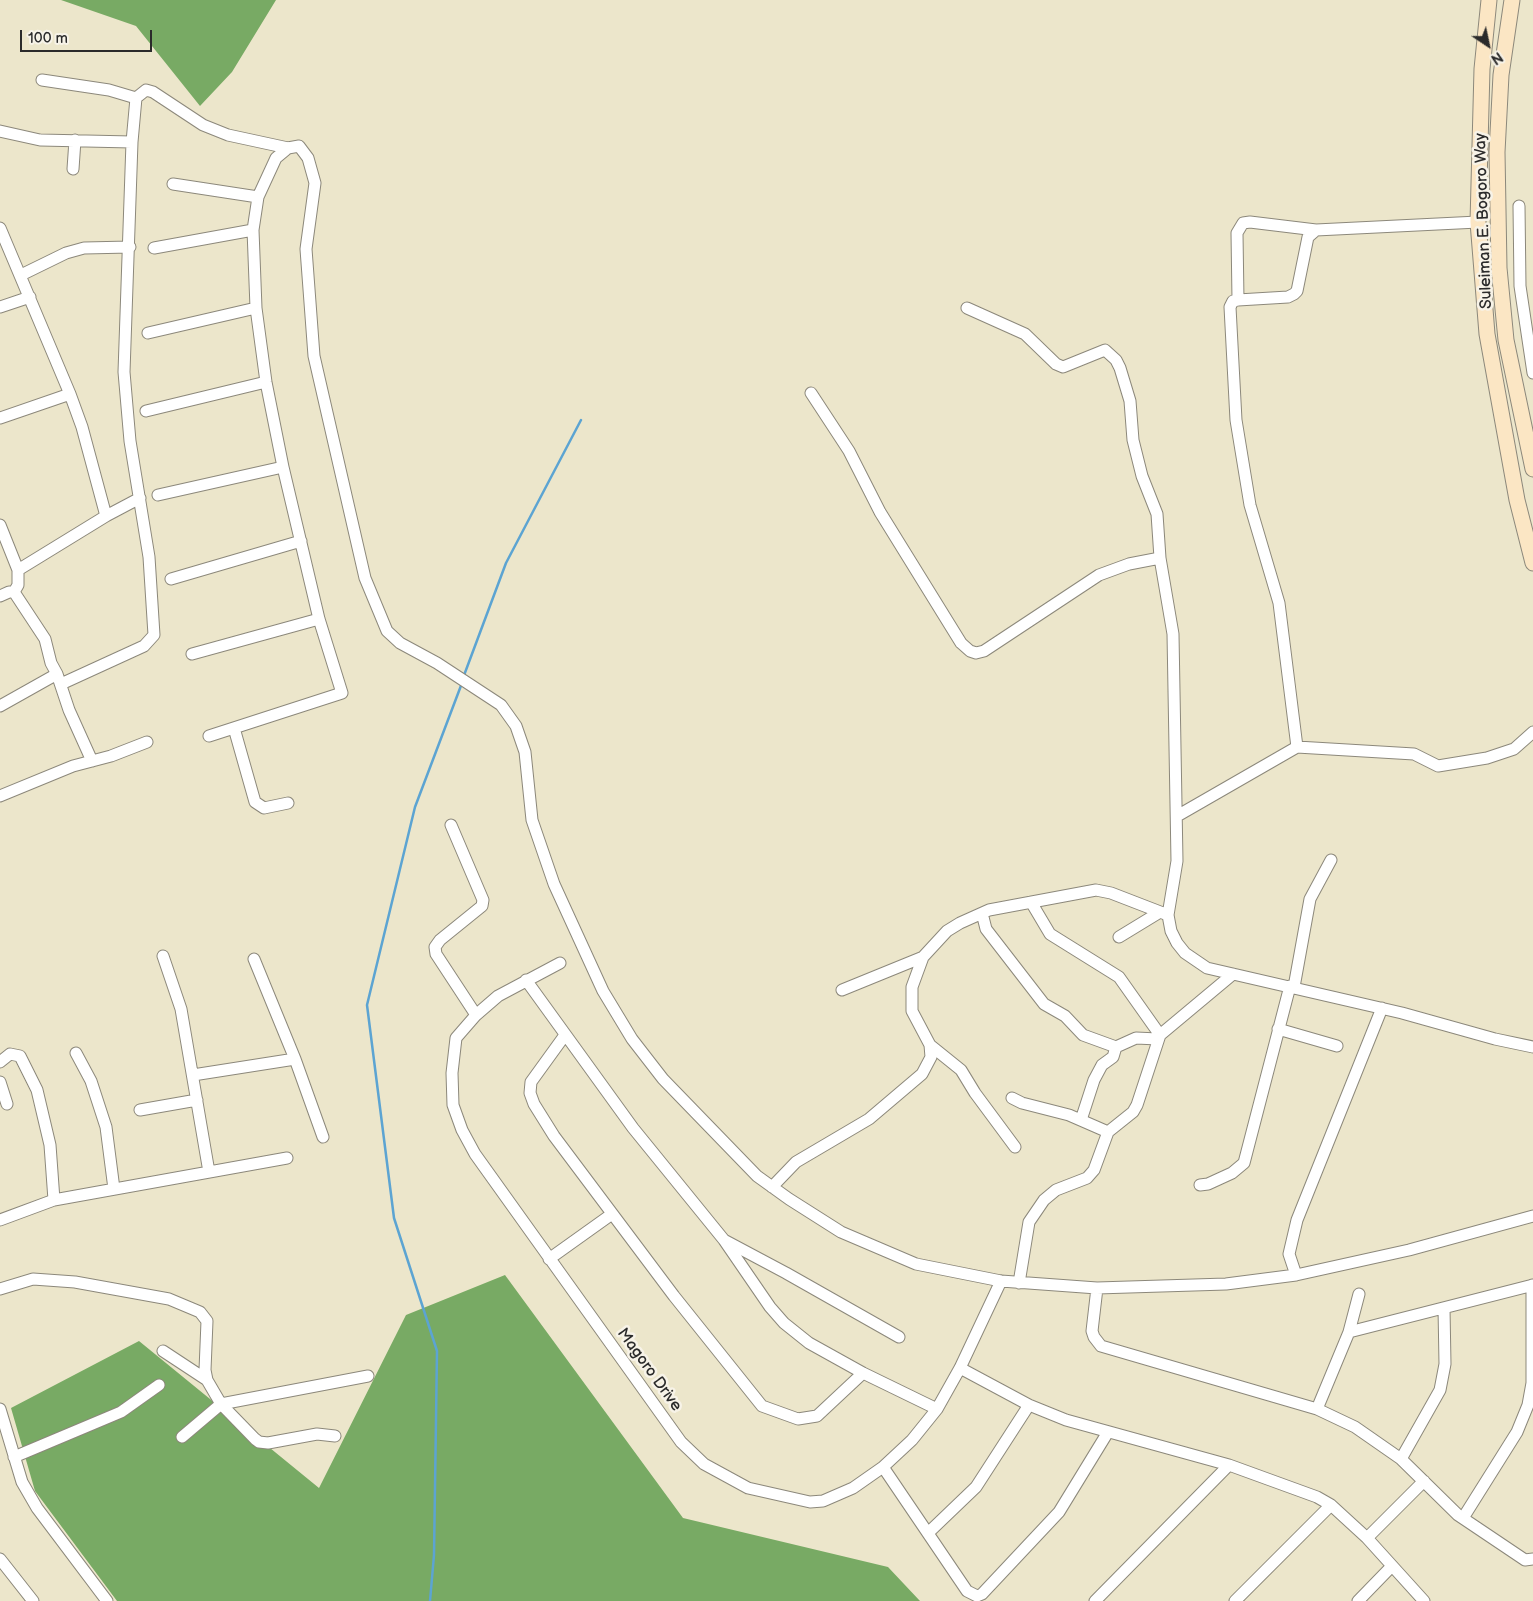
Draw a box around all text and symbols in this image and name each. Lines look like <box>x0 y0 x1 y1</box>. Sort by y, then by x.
scale bar <box>22 20 155 52</box>
north arrow <box>1463 20 1513 70</box>
text: 100 m <box>28 29 68 48</box>
text: N <box>1488 48 1506 68</box>
street label: Suleiman E. Bogoro Way <box>1471 133 1497 309</box>
street label: Magoro Drive <box>613 1325 685 1415</box>

